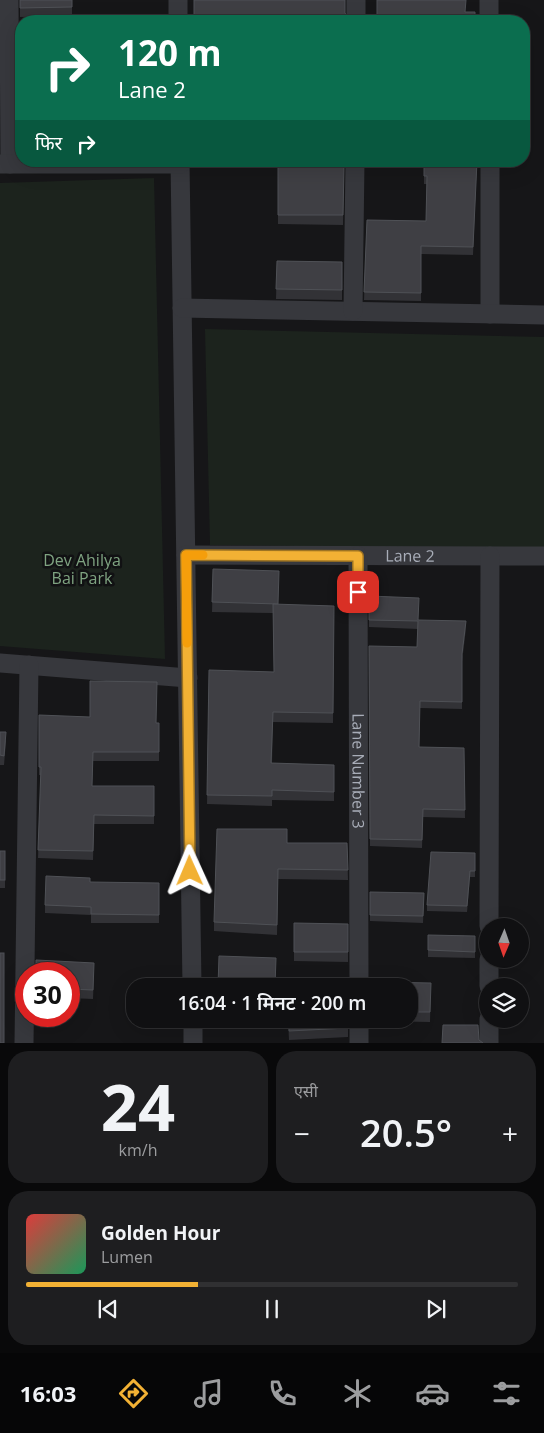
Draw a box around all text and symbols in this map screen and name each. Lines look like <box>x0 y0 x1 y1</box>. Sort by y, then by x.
text: 120 m <box>118 29 222 76</box>
icon: right <box>35 35 100 100</box>
text: Lane 2 <box>118 74 186 104</box>
text: फिर <box>35 130 62 156</box>
icon: right <box>72 130 100 158</box>
street label: Lane 2 <box>385 545 435 567</box>
park label: Dev Ahilya Bai Park <box>43 549 121 589</box>
pin <box>337 571 379 613</box>
icon: arrive <box>344 578 372 606</box>
street label: Lane Number 3 <box>347 713 370 829</box>
position arrow <box>163 844 215 896</box>
north arrow <box>479 918 529 968</box>
map controls <box>479 918 529 1028</box>
speed limit sign: 30 <box>15 962 80 1027</box>
button: layers <box>479 978 529 1028</box>
text: 16:04 · 1 मिनट · 200 m <box>178 990 366 1016</box>
text: 24 <box>101 1062 175 1150</box>
text: एसी <box>294 1080 318 1102</box>
text: 20.5° <box>360 1106 452 1158</box>
text: − <box>294 1114 310 1152</box>
text: + <box>502 1114 518 1152</box>
text: km/h <box>119 1139 157 1161</box>
text: Golden Hour <box>101 1220 220 1246</box>
text: Lumen <box>101 1246 153 1268</box>
icon: previous <box>94 1295 122 1323</box>
icon: pause <box>258 1295 286 1323</box>
icon: next <box>422 1295 450 1323</box>
icon: directions <box>116 1376 151 1411</box>
icon: music <box>191 1376 226 1411</box>
icon: phone <box>265 1376 300 1411</box>
icon: climate <box>340 1376 375 1411</box>
icon: car <box>415 1376 450 1411</box>
icon: filters <box>489 1376 524 1411</box>
text: 16:03 <box>20 1378 76 1408</box>

